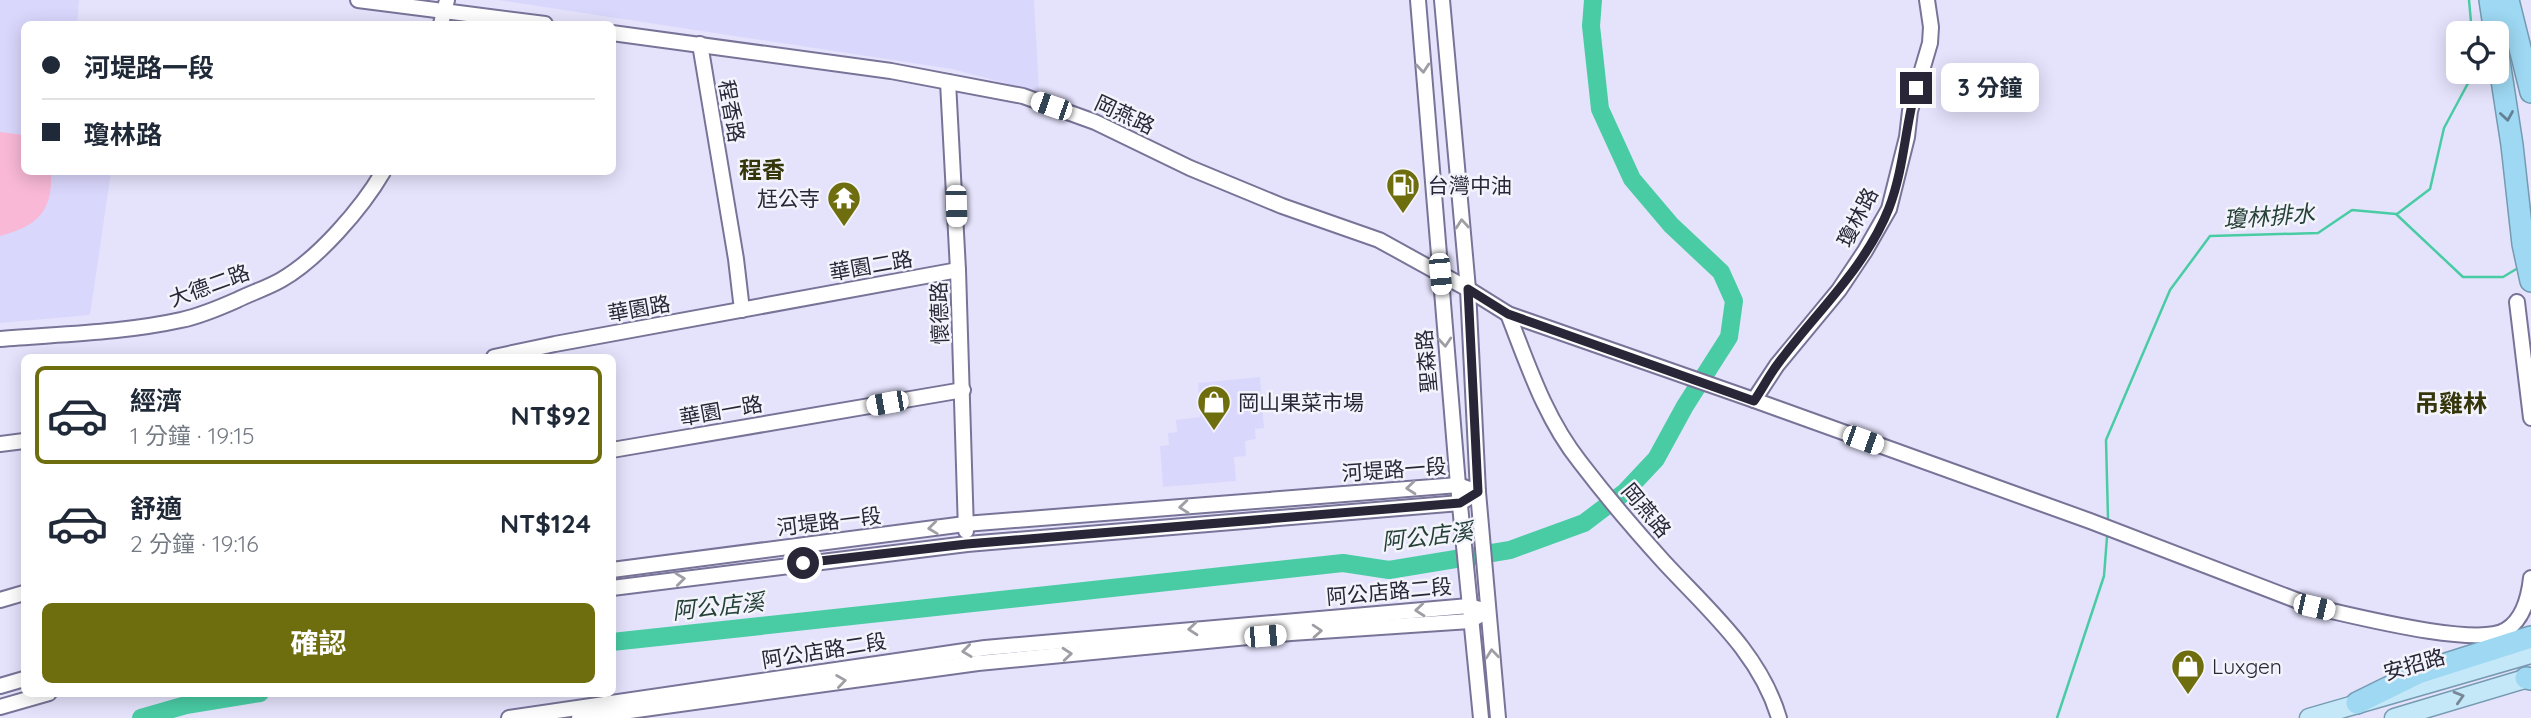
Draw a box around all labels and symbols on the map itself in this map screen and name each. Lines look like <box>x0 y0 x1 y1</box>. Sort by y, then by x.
one-way arrow <box>1415 63 1430 74</box>
callout: 3 分鐘 <box>1940 64 2038 112</box>
route end <box>1900 72 1932 104</box>
street label: 程香路 <box>714 78 750 144</box>
car <box>1028 89 1075 123</box>
street label: 岡燕路 <box>1091 89 1159 139</box>
one-way arrow <box>2500 110 2515 122</box>
district label: 程香 <box>739 155 785 184</box>
fuel station icon: 台灣中油 <box>1384 166 1422 215</box>
place label: 台灣中油 <box>1428 172 1512 198</box>
temple icon: 尪公寺 <box>825 179 863 228</box>
street label: 瓊林路 <box>1831 183 1883 251</box>
place label: 尪公寺 <box>757 185 820 211</box>
car <box>945 185 968 227</box>
water label: 瓊林排水 <box>2222 198 2317 234</box>
one-way arrow <box>1455 218 1470 229</box>
street label: 華園二路 <box>827 245 915 285</box>
car <box>1428 252 1453 296</box>
street label: 大德二路 <box>165 258 253 312</box>
street label: 懷德路 <box>925 281 953 345</box>
street label: 華園路 <box>606 290 672 326</box>
street label: 聖森路 <box>1410 328 1442 394</box>
one-way arrow <box>1438 336 1453 348</box>
shop icon: 岡山果菜市場 <box>1195 383 1233 432</box>
district label: 吊雞林 <box>2415 388 2487 418</box>
car <box>865 389 910 417</box>
place label: 岡山果菜市場 <box>1238 389 1364 415</box>
street label: 華園一路 <box>677 390 765 430</box>
car <box>1840 423 1887 457</box>
street label: 河堤路一段 <box>1341 452 1447 486</box>
street label: 岡燕路 <box>1617 478 1677 542</box>
one-way arrow <box>1405 480 1416 495</box>
one-way arrow <box>1178 499 1189 514</box>
street label: 河堤路一段 <box>775 502 883 540</box>
water label: 阿公店溪 <box>1380 516 1477 556</box>
one-way arrow <box>927 521 939 536</box>
route start <box>787 547 819 579</box>
one-way arrow <box>674 571 686 586</box>
street label: 阿公店路二段 <box>1325 573 1453 609</box>
water label: 阿公店溪 <box>671 586 768 625</box>
car <box>2292 592 2337 622</box>
one-way arrow <box>1414 602 1425 617</box>
one-way arrow <box>1188 621 1199 636</box>
car <box>1244 624 1287 648</box>
one-way arrow <box>1312 624 1323 639</box>
street label: 阿公店路二段 <box>760 627 888 673</box>
one-way arrow <box>961 643 973 658</box>
street label: 安招路 <box>2380 643 2448 685</box>
one-way arrow <box>1061 647 1072 662</box>
shop icon: Luxgen <box>2169 647 2207 696</box>
one-way arrow <box>1484 649 1499 660</box>
place label: Luxgen <box>2212 653 2282 679</box>
one-way arrow <box>835 674 846 689</box>
one-way arrow <box>2453 691 2465 706</box>

